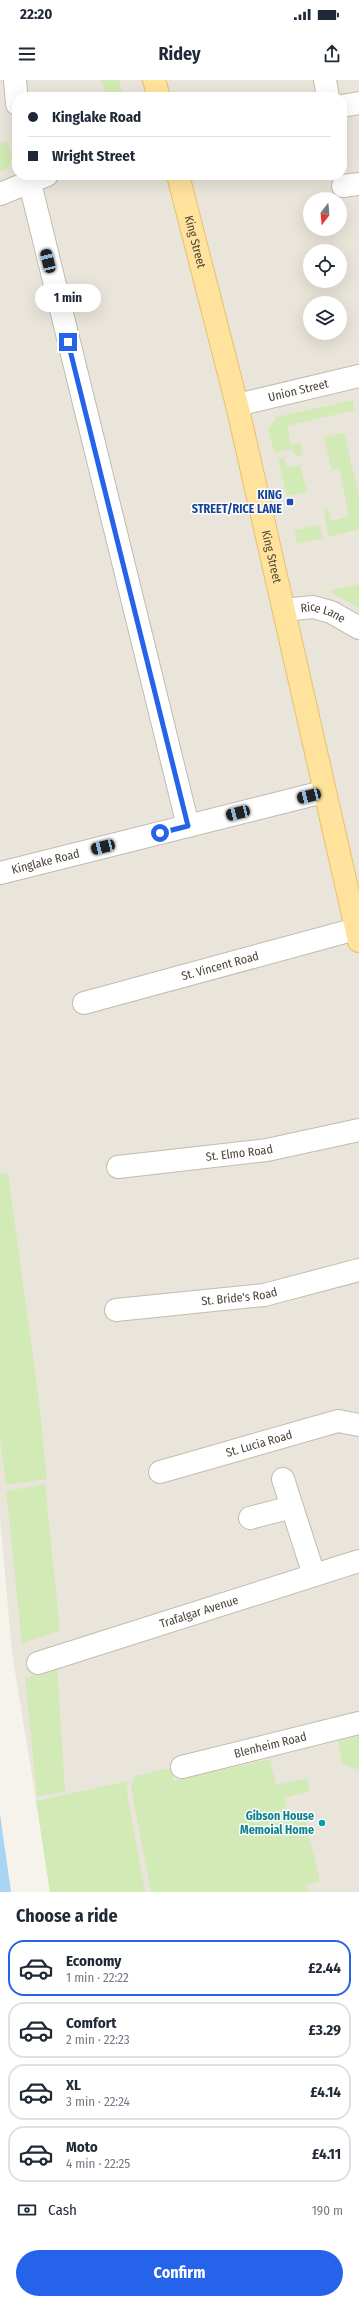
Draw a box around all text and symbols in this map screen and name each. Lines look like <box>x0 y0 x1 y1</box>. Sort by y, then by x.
text: 22:20 <box>20 5 52 23</box>
icon: menu <box>16 43 38 65</box>
text: Ridey <box>158 43 201 65</box>
icon: share <box>321 43 343 65</box>
text: Kinglake Road <box>52 108 141 126</box>
text: Wright Street <box>52 147 135 165</box>
north arrow <box>303 192 347 236</box>
map controls <box>303 192 347 340</box>
street label: King Street <box>182 214 209 270</box>
button: locate <box>303 244 347 288</box>
car <box>39 248 57 274</box>
callout: 1 min <box>35 284 101 312</box>
text: 1 min <box>54 290 82 305</box>
button: layers <box>303 296 347 340</box>
route end <box>59 333 77 351</box>
street label: Union Street <box>267 376 330 404</box>
place label: KING STREET/RICE LANE <box>192 488 282 516</box>
marker: KING STREET/RICE LANE <box>285 497 295 507</box>
street label: King Street <box>259 529 284 584</box>
street label: Rice Lane <box>300 600 348 626</box>
car <box>296 787 322 805</box>
car <box>225 804 251 822</box>
route start <box>151 824 169 842</box>
car <box>90 838 116 856</box>
street label: Kinglake Road <box>10 846 81 877</box>
street label: St. Vincent Road <box>180 949 260 983</box>
street label: St. Elmo Road <box>205 1142 274 1164</box>
street label: St. Bride's Road <box>201 1285 279 1308</box>
street label: St. Lucia Road <box>224 1427 294 1460</box>
street label: Trafalgar Avenue <box>158 1593 240 1631</box>
street label: Blenheim Road <box>233 1729 308 1761</box>
place label: Gibson House Memoial Home <box>240 1809 314 1837</box>
marker: Gibson House Memoial Home <box>317 1818 327 1828</box>
text: Choose a ride <box>16 1905 118 1927</box>
icon: car <box>18 1950 54 1986</box>
text: Economy <box>66 1952 121 1970</box>
text: £2.44 <box>308 1959 341 1977</box>
text: 1 min · 22:22 <box>66 1970 129 1985</box>
icon: car <box>18 2012 54 2048</box>
text: Comfort <box>66 2014 117 2032</box>
text: £3.29 <box>308 2021 341 2039</box>
text: 2 min · 22:23 <box>66 2032 130 2047</box>
icon: car <box>18 2074 54 2110</box>
text: XL <box>66 2076 81 2094</box>
text: £4.14 <box>310 2083 341 2101</box>
text: 3 min · 22:24 <box>66 2094 130 2109</box>
icon: car <box>18 2136 54 2172</box>
text: Moto <box>66 2138 98 2156</box>
text: £4.11 <box>312 2145 341 2163</box>
text: 4 min · 22:25 <box>66 2156 130 2171</box>
icon: cash <box>16 2199 38 2221</box>
text: Cash <box>48 2201 77 2219</box>
text: 190 m <box>312 2203 343 2218</box>
button: Confirm <box>16 2250 343 2296</box>

